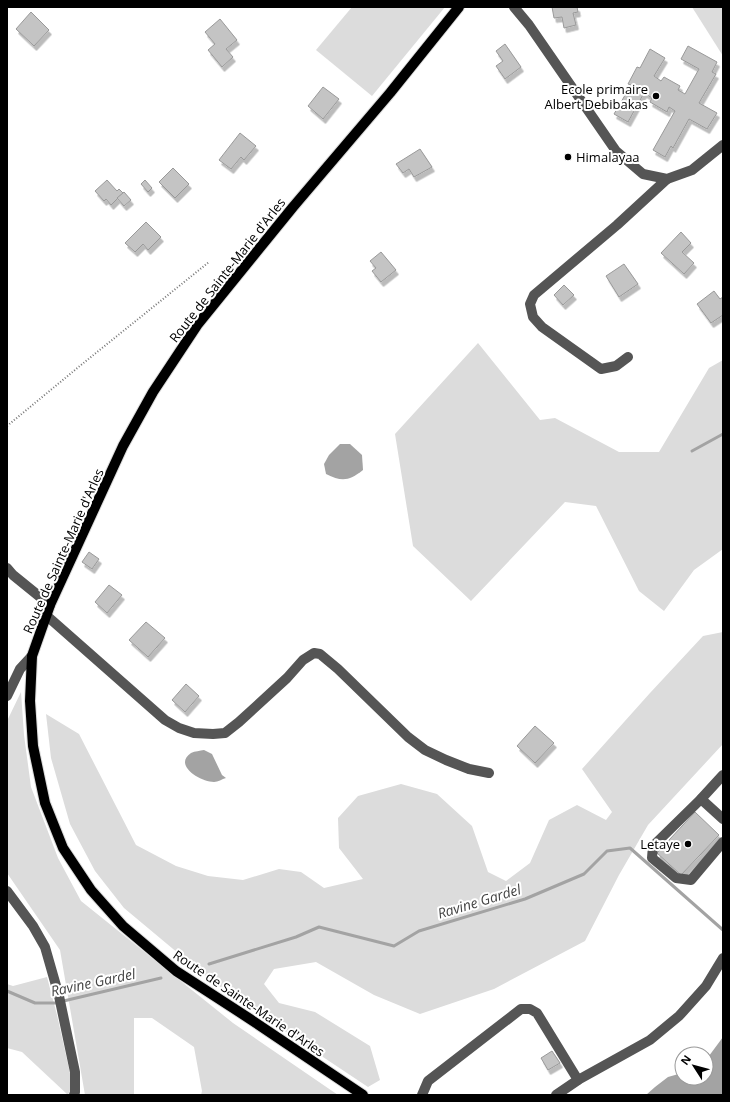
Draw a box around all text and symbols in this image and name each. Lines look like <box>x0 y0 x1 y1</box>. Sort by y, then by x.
place label: Ecole primaire Albert Debibakas <box>545 80 648 113</box>
marker: Ecole primaire Albert Debibakas <box>651 91 661 101</box>
place label: Himalayaa <box>576 148 640 166</box>
marker: Himalayaa <box>563 152 573 162</box>
street label: Route de Sainte-Marie d'Arles <box>165 194 289 346</box>
street label: Route de Sainte-Marie d'Arles <box>18 466 108 636</box>
place label: Letaye <box>640 835 680 853</box>
marker: Letaye <box>683 839 693 849</box>
water label: Ravine Gardel <box>435 879 523 923</box>
street label: Route de Sainte-Marie d'Arles <box>170 946 328 1060</box>
water label: Ravine Gardel <box>49 964 138 1000</box>
north arrow <box>674 1046 714 1086</box>
text: N <box>677 1052 694 1068</box>

